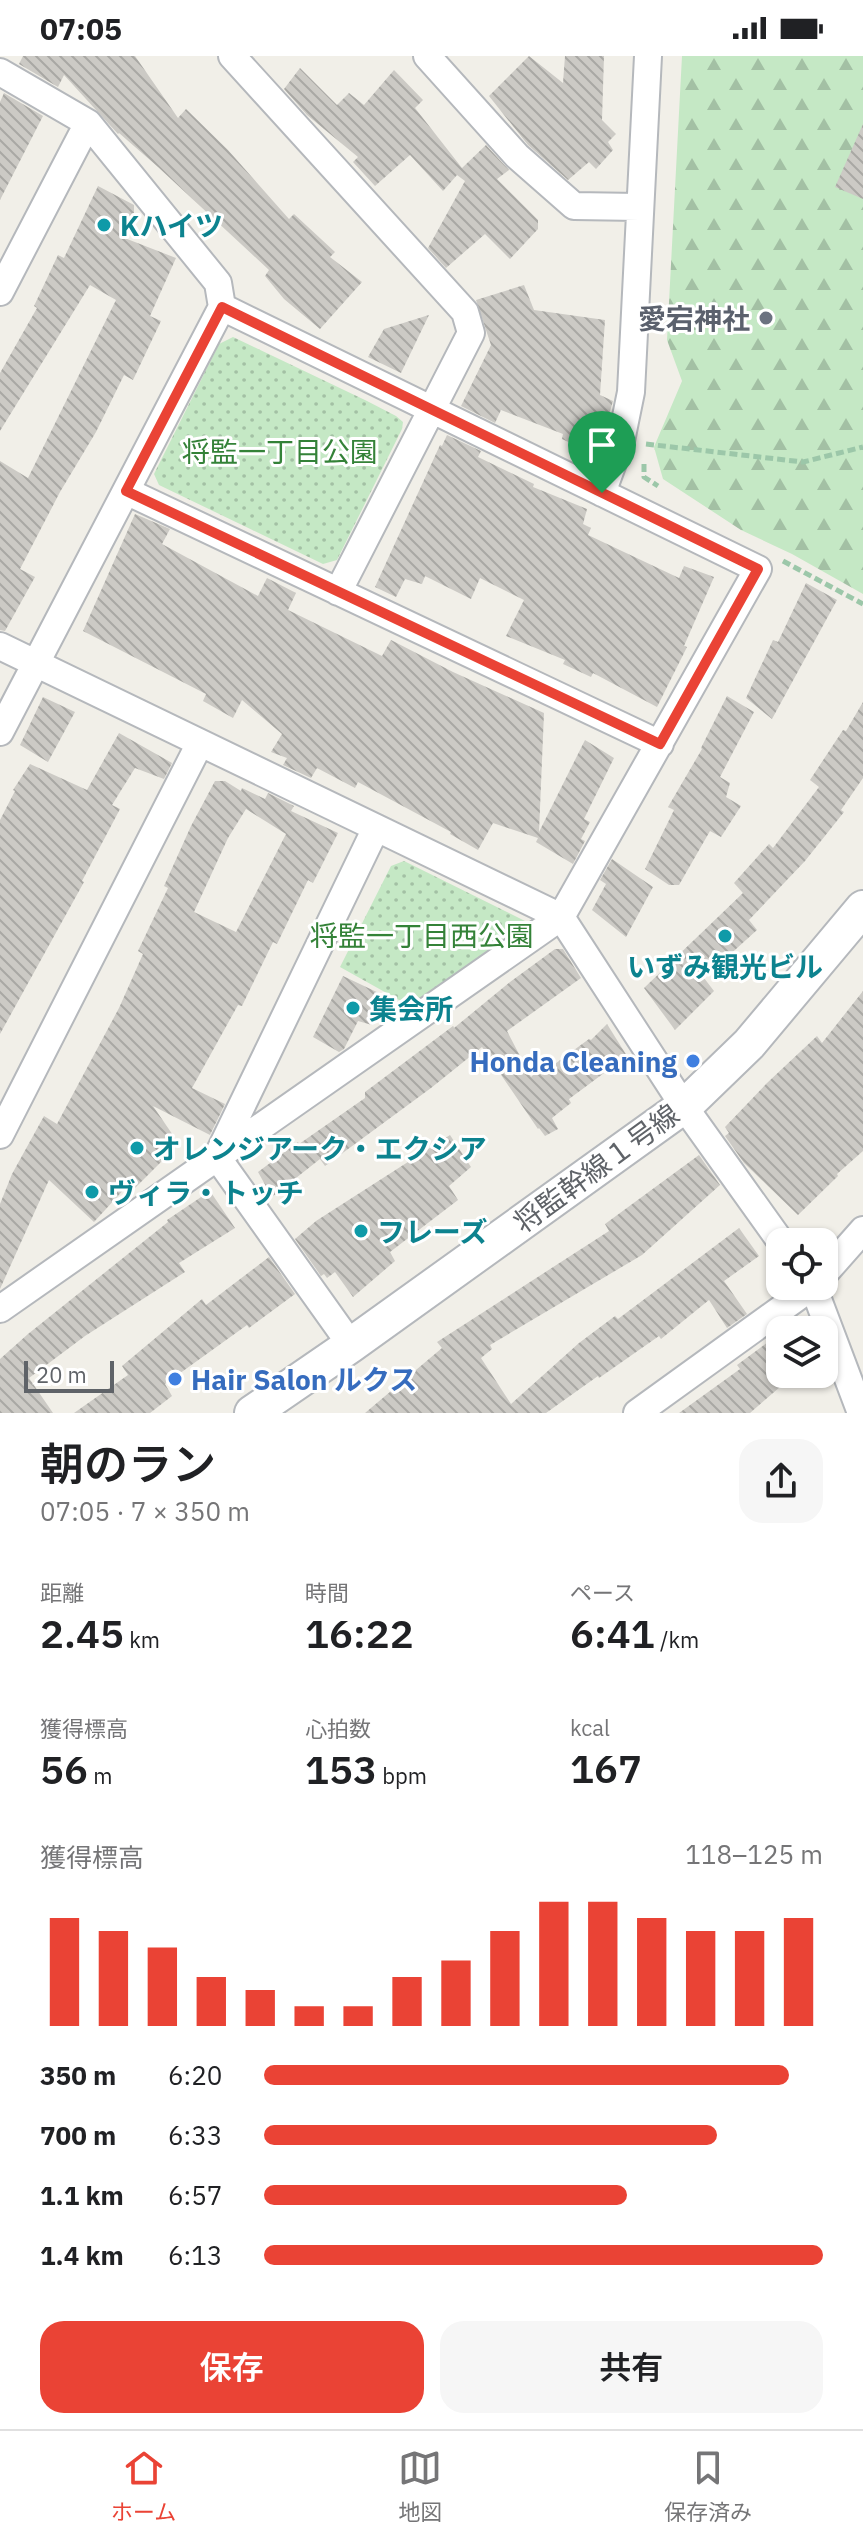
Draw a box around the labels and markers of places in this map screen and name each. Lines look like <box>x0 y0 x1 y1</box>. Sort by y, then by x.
place label: Kハイツ <box>120 207 223 244</box>
marker: Kハイツ <box>95 216 113 234</box>
place label: 愛宕神社 <box>638 300 750 337</box>
marker: 愛宕神社 <box>757 309 775 327</box>
pin <box>568 411 636 493</box>
marker: いずみ観光ビル <box>716 927 734 945</box>
place label: いずみ観光ビル <box>627 948 823 985</box>
place label: 集会所 <box>369 990 453 1027</box>
marker: 集会所 <box>344 999 362 1017</box>
place label: Honda Cleaning <box>469 1043 678 1080</box>
marker: Honda Cleaning <box>684 1052 702 1070</box>
place label: オレンジアーク・エクシア <box>153 1130 487 1167</box>
marker: オレンジアーク・エクシア <box>128 1139 146 1157</box>
place label: ヴィラ・トッチ <box>108 1174 304 1211</box>
marker: ヴィラ・トッチ <box>83 1183 101 1201</box>
place label: フレーズ <box>377 1213 488 1250</box>
marker: フレーズ <box>352 1222 370 1240</box>
place label: Hair Salon ルクス <box>191 1361 417 1398</box>
marker: Hair Salon ルクス <box>166 1370 184 1388</box>

